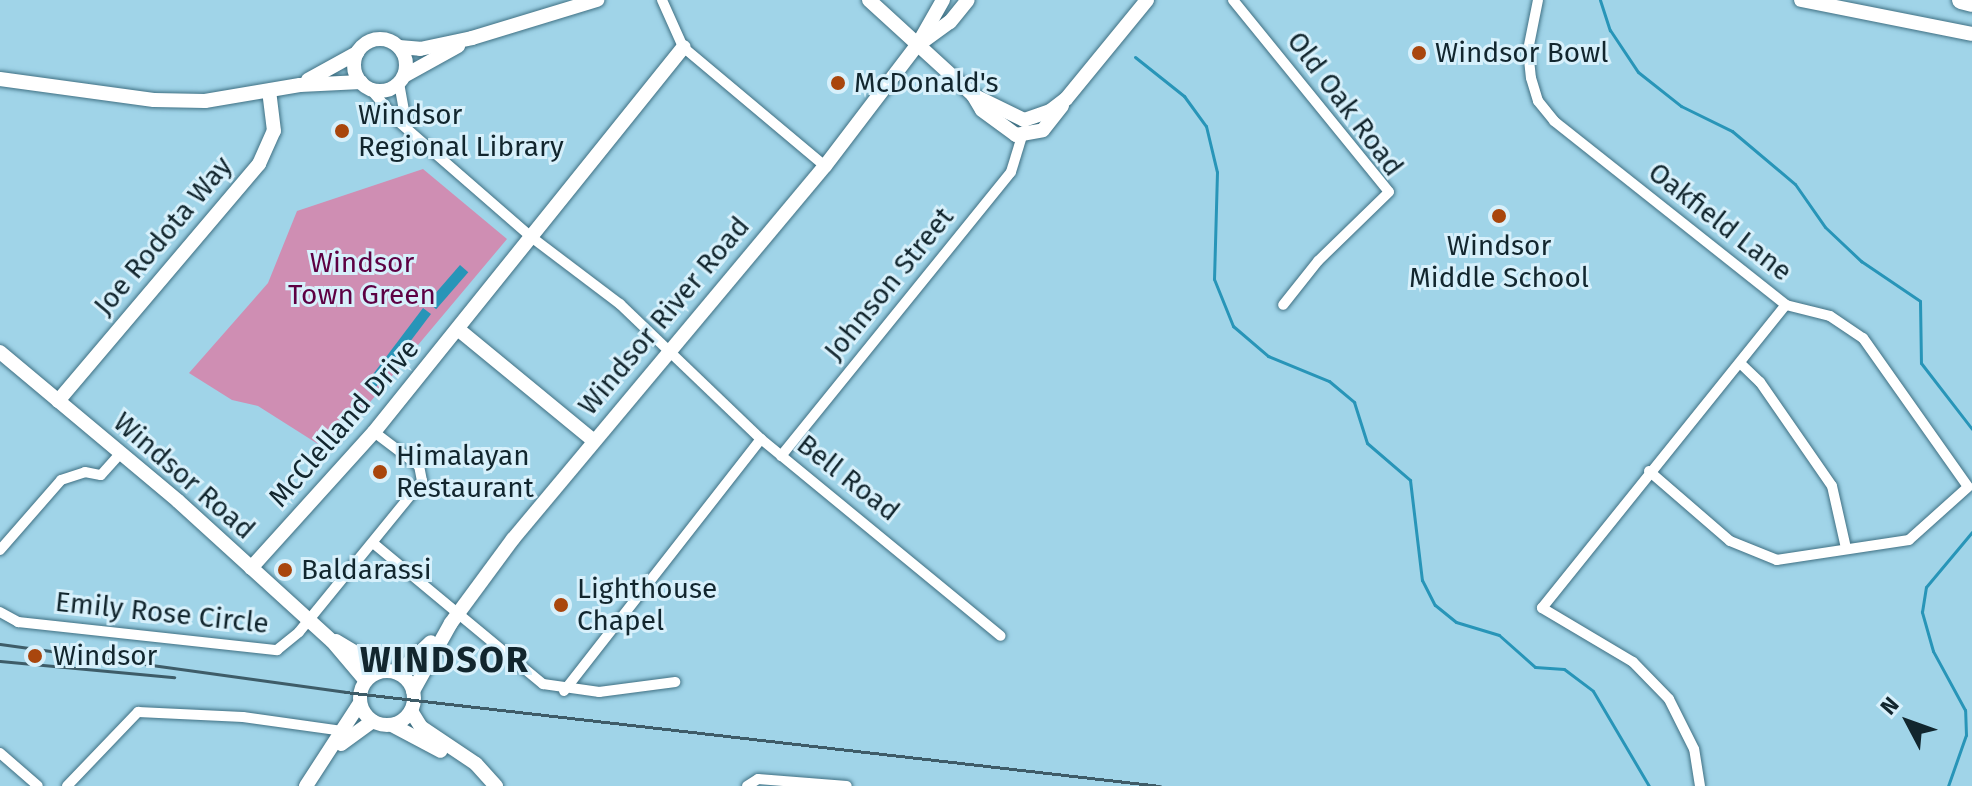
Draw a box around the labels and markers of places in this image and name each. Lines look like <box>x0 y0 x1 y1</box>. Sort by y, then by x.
place label: Windsor Bowl <box>1435 36 1608 70</box>
marker: Windsor Bowl <box>1410 44 1428 62</box>
place label: McDonald's <box>854 66 999 100</box>
marker: McDonald's <box>829 74 847 92</box>
place label: Windsor Regional Library <box>358 98 564 164</box>
marker: Windsor Regional Library <box>333 122 351 140</box>
marker: Windsor Middle School <box>1490 207 1508 225</box>
place label: Windsor Middle School <box>1409 229 1589 295</box>
place label: Himalayan Restaurant <box>396 439 534 505</box>
marker: Himalayan Restaurant <box>371 463 389 481</box>
place label: Baldarassi <box>301 553 432 587</box>
marker: Baldarassi <box>276 561 294 579</box>
place label: Lighthouse Chapel <box>577 572 717 638</box>
marker: Lighthouse Chapel <box>552 596 570 614</box>
place label: Windsor <box>53 639 157 673</box>
marker: Windsor <box>24 645 46 667</box>

